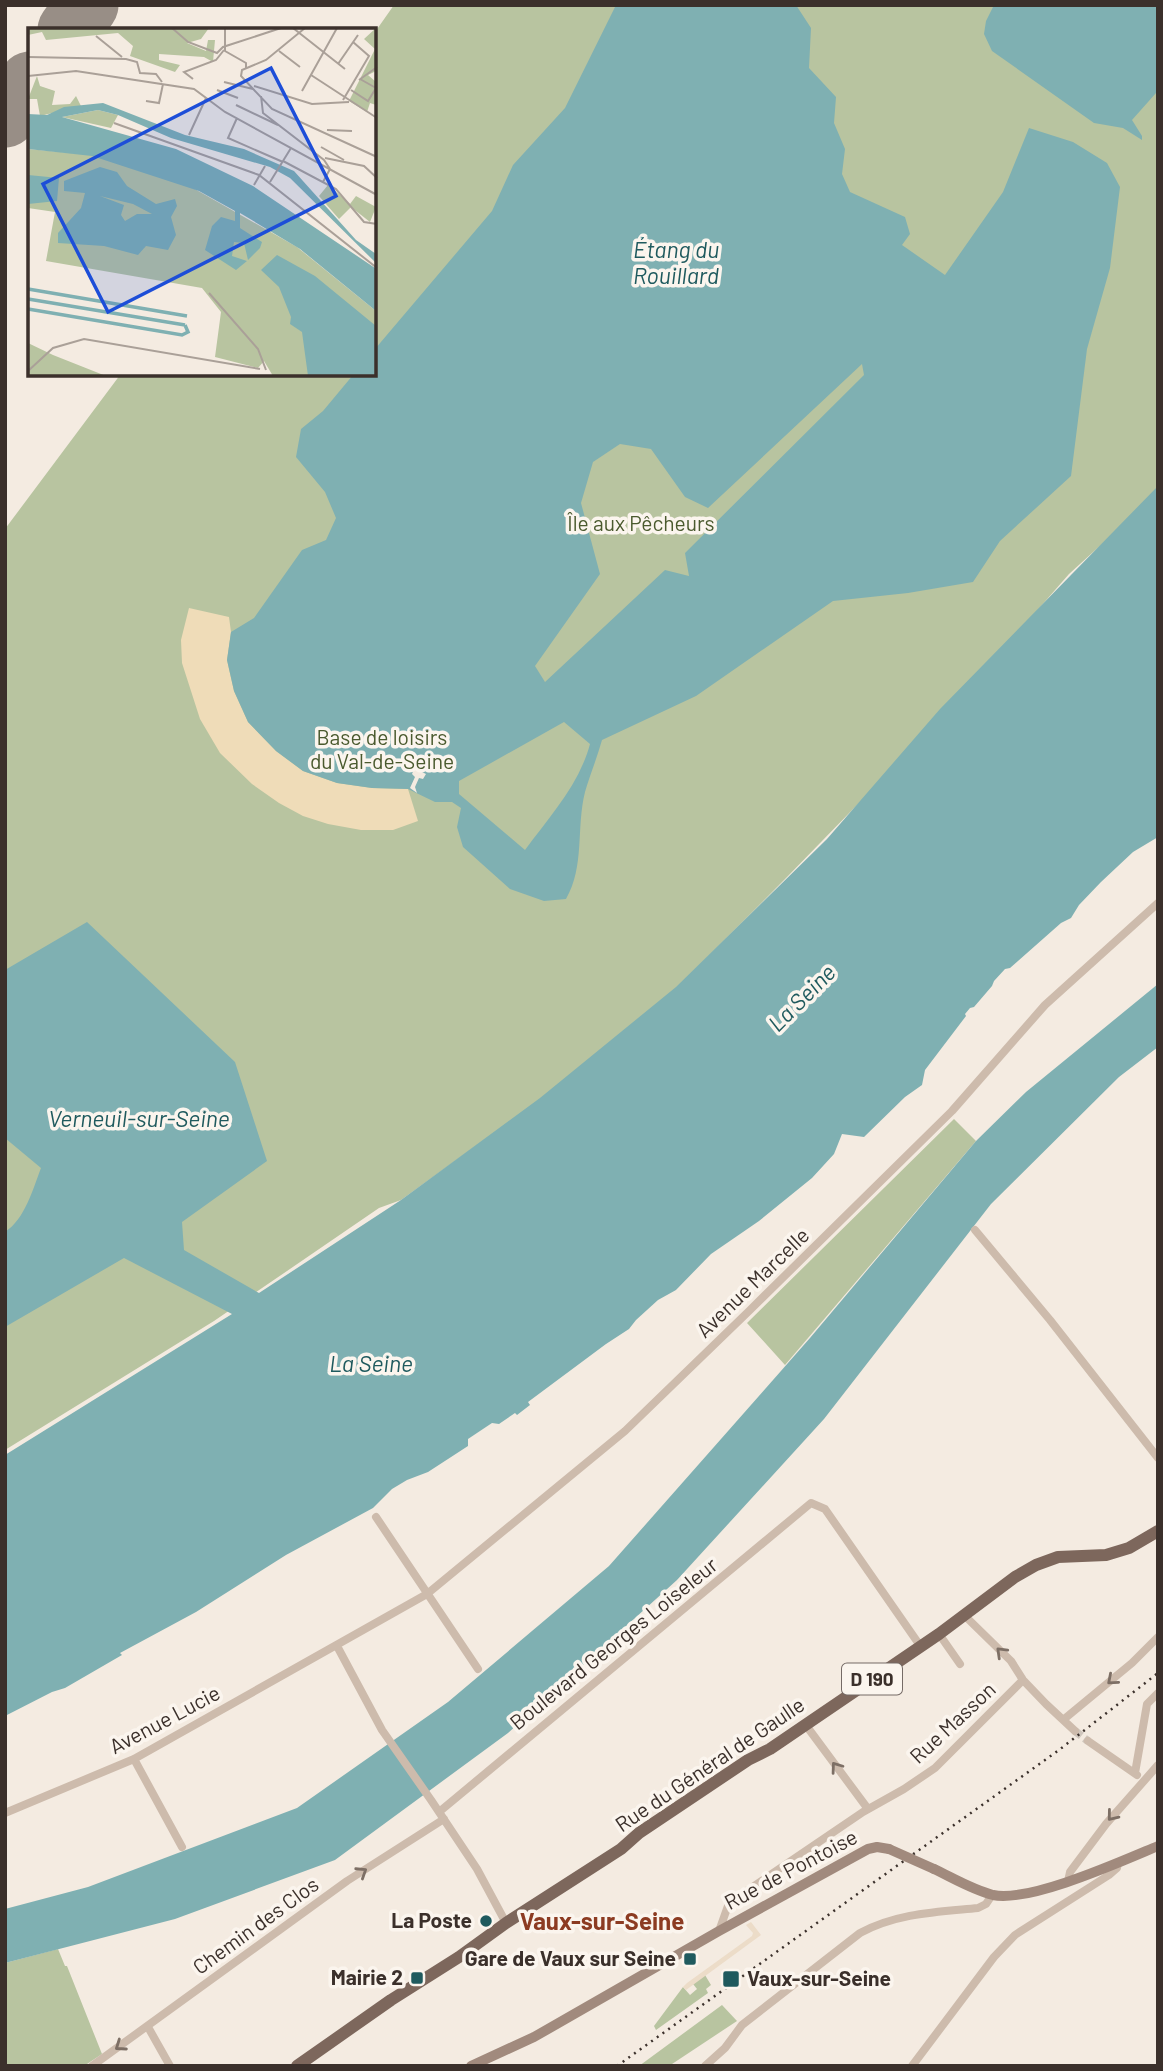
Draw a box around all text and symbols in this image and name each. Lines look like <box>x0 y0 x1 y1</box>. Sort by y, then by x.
inset map <box>28 28 376 376</box>
water label: Étang du Rouillard <box>633 235 719 289</box>
park label: Île aux Pêcheurs <box>567 510 715 535</box>
park label: Base de loisirs du Val-de-Seine <box>310 724 454 773</box>
water label: La Seine <box>762 958 841 1037</box>
water label: Verneuil-sur-Seine <box>48 1104 230 1132</box>
street label: Avenue Marcelle <box>690 1222 814 1342</box>
water label: La Seine <box>329 1349 413 1377</box>
street label: Boulevard Georges Loiseleur <box>504 1551 722 1734</box>
one-way arrow <box>996 1647 1009 1660</box>
road number: D 190 <box>842 1664 902 1694</box>
one-way arrow <box>1107 1672 1120 1684</box>
street label: Rue Masson <box>904 1676 1000 1768</box>
street label: Avenue Lucie <box>105 1679 224 1758</box>
street label: Rue du Général de Gaulle <box>610 1691 808 1836</box>
one-way arrow <box>832 1762 844 1775</box>
one-way arrow <box>1108 1809 1121 1821</box>
street label: Rue de Pontoise <box>720 1823 861 1914</box>
one-way arrow <box>354 1867 367 1880</box>
street label: Chemin des Clos <box>187 1871 323 1979</box>
district label: Vaux-sur-Seine <box>520 1906 684 1935</box>
place label: La Poste <box>391 1907 472 1932</box>
marker: La Poste <box>478 1913 494 1929</box>
place label: Gare de Vaux sur Seine <box>465 1945 676 1970</box>
marker: Gare de Vaux sur Seine <box>682 1951 698 1967</box>
place label: Mairie 2 <box>331 1964 403 1989</box>
place label: Vaux-sur-Seine <box>747 1965 891 1990</box>
marker: Vaux-sur-Seine <box>721 1969 741 1989</box>
marker: Mairie 2 <box>409 1970 425 1986</box>
one-way arrow <box>115 2038 128 2050</box>

